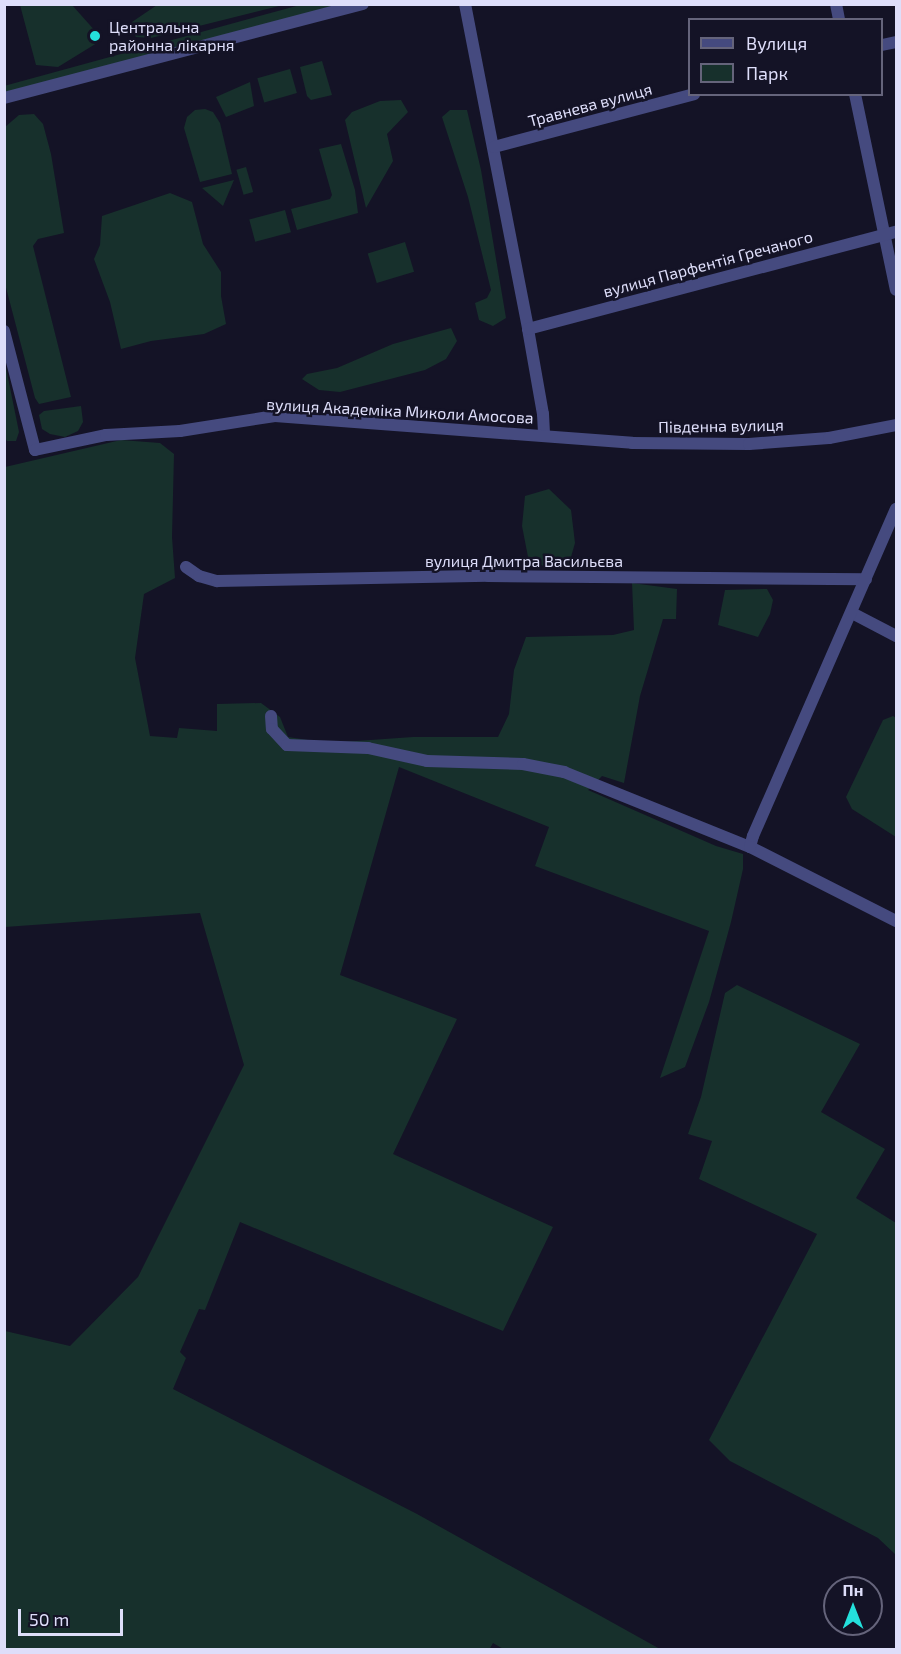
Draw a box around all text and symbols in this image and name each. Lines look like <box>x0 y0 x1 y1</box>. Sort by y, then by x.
place label: Центральна районна лікарня <box>109 17 234 55</box>
legend <box>688 18 883 96</box>
marker: Центральна районна лікарня <box>86 27 104 45</box>
text: Вулиця <box>746 32 807 54</box>
text: Парк <box>746 62 788 84</box>
street label: Травнева вулиця <box>526 79 654 131</box>
street label: вулиця Парфентія Гречаного <box>601 227 815 301</box>
street label: вулиця Академіка Миколи Амосова <box>266 394 534 428</box>
street label: Південна вулиця <box>658 415 784 437</box>
street label: вулиця Дмитра Васильєва <box>425 551 623 571</box>
north arrow <box>823 1576 883 1636</box>
text: Пн <box>843 1580 863 1599</box>
scale bar <box>21 1597 126 1635</box>
text: 50 m <box>29 1608 69 1630</box>

